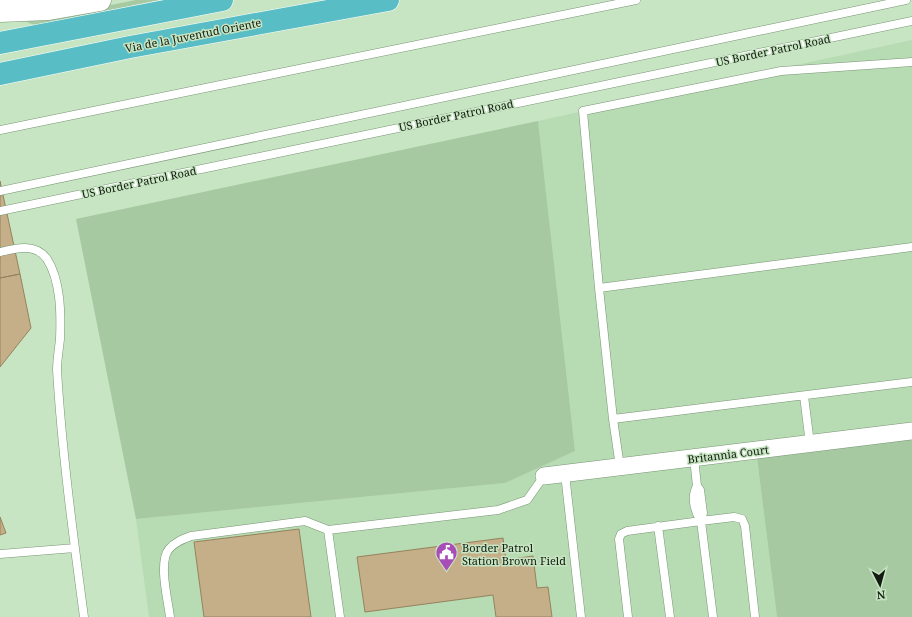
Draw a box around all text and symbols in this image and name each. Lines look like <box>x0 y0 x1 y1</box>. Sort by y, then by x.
street label: Via de la Juventud Oriente <box>124 14 262 56</box>
street label: US Border Patrol Road <box>714 30 832 70</box>
street label: US Border Patrol Road <box>397 95 515 135</box>
street label: US Border Patrol Road <box>80 162 198 202</box>
street label: Britannia Court <box>686 442 770 466</box>
public building icon: Border Patrol Station Brown Field <box>434 540 460 573</box>
place label: Border Patrol Station Brown Field <box>462 540 566 568</box>
north arrow <box>860 565 900 605</box>
text: N <box>876 588 886 603</box>

